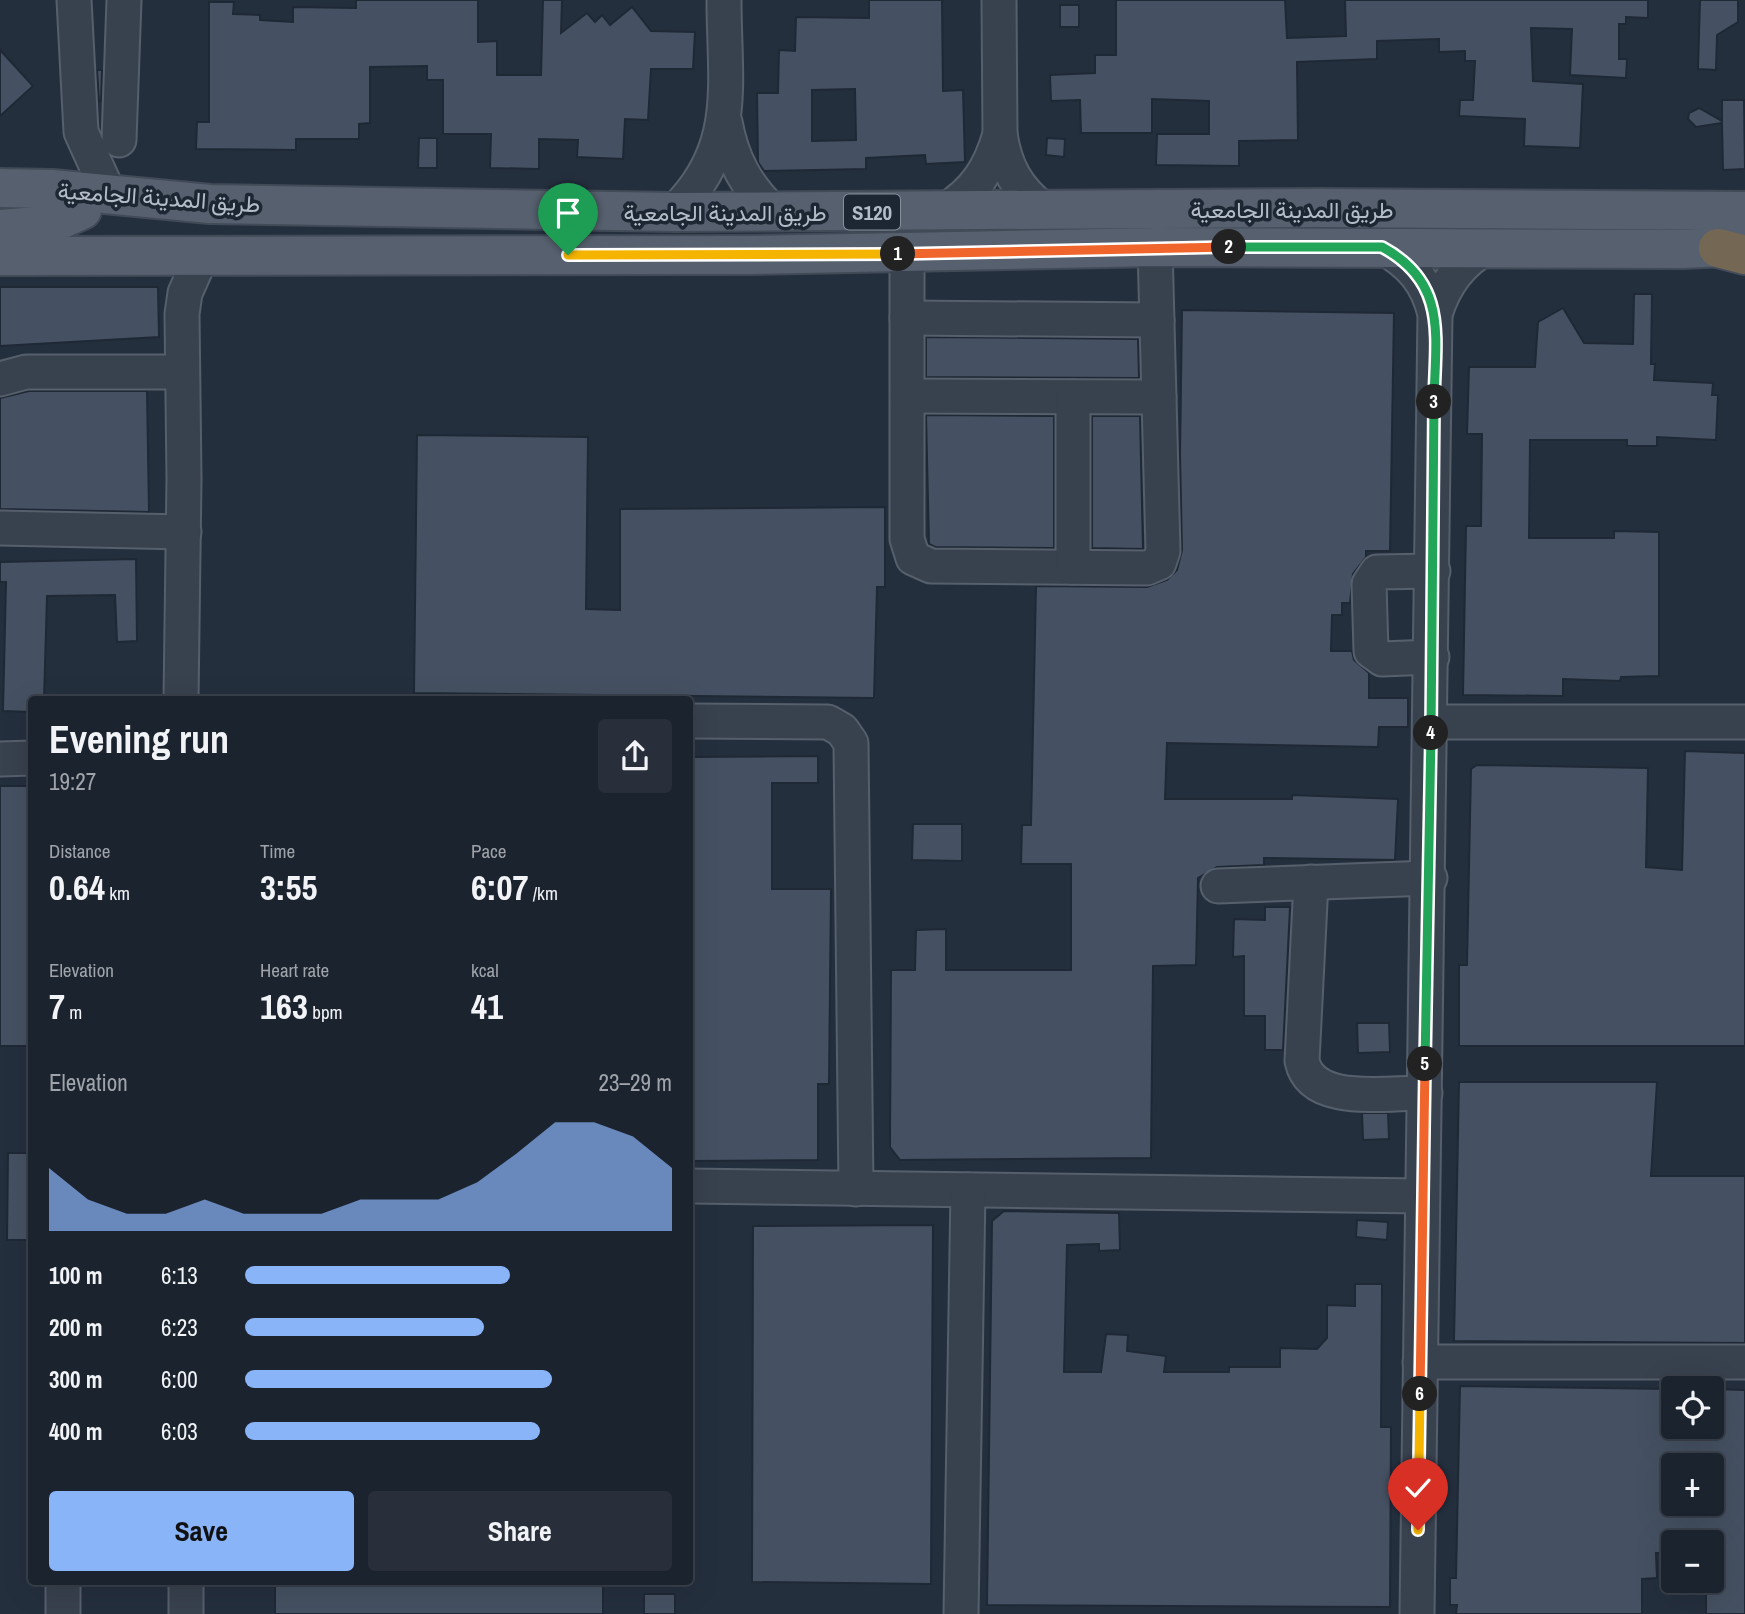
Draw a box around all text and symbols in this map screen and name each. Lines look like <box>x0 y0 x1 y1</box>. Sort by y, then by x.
street label: طريق المدينة الجامعية <box>57 174 261 220</box>
pin <box>538 183 598 255</box>
icon: arrive <box>549 194 587 232</box>
road number: S120 <box>844 194 900 230</box>
street label: طريق المدينة الجامعية <box>1191 194 1393 225</box>
street label: طريق المدينة الجامعية <box>624 197 826 228</box>
pin: 2 <box>1212 230 1246 264</box>
text: 2 <box>1224 233 1233 259</box>
pin: 1 <box>880 236 916 272</box>
text: 1 <box>893 240 902 266</box>
pin: 3 <box>1416 384 1452 420</box>
text: 3 <box>1429 388 1438 414</box>
text: Evening run <box>49 714 229 765</box>
pin: 4 <box>1414 716 1448 750</box>
button: share <box>598 719 672 793</box>
text: 4 <box>1426 719 1435 745</box>
text: 19:27 <box>49 766 96 797</box>
text: Distance <box>49 838 110 864</box>
text: Time <box>260 838 295 864</box>
text: Pace <box>471 838 507 864</box>
text: 0.64 <box>49 864 105 911</box>
text: 3:55 <box>260 864 317 911</box>
text: 6:07 <box>471 864 528 911</box>
text: km <box>105 880 130 906</box>
text: /km <box>528 880 558 906</box>
text: Elevation <box>49 957 114 983</box>
text: Heart rate <box>260 957 329 983</box>
text: kcal <box>471 957 499 983</box>
text: 7 <box>49 983 65 1030</box>
text: 163 <box>260 983 308 1030</box>
text: 41 <box>471 983 503 1030</box>
text: m <box>65 999 82 1025</box>
text: bpm <box>308 999 343 1025</box>
pin: 5 <box>1408 1046 1442 1082</box>
text: 5 <box>1420 1050 1429 1076</box>
text: Elevation <box>49 1067 128 1098</box>
text: 23–29 m <box>599 1067 672 1098</box>
text: 100 m <box>49 1260 102 1291</box>
text: 6:13 <box>161 1260 198 1291</box>
text: 200 m <box>49 1312 102 1343</box>
text: 6:23 <box>161 1312 198 1343</box>
text: 300 m <box>49 1364 102 1395</box>
text: 6:00 <box>161 1364 198 1395</box>
pin: 6 <box>1402 1376 1438 1412</box>
map controls <box>1661 1376 1724 1593</box>
button: locate <box>1661 1376 1724 1439</box>
text: 6 <box>1415 1380 1424 1406</box>
text: 400 m <box>49 1416 102 1447</box>
text: 6:03 <box>161 1416 198 1447</box>
button: + <box>1661 1453 1724 1516</box>
pin <box>1388 1458 1448 1530</box>
icon: check <box>1399 1469 1437 1507</box>
button: Save <box>49 1491 354 1571</box>
button: Share <box>368 1491 672 1571</box>
button: − <box>1661 1530 1724 1593</box>

